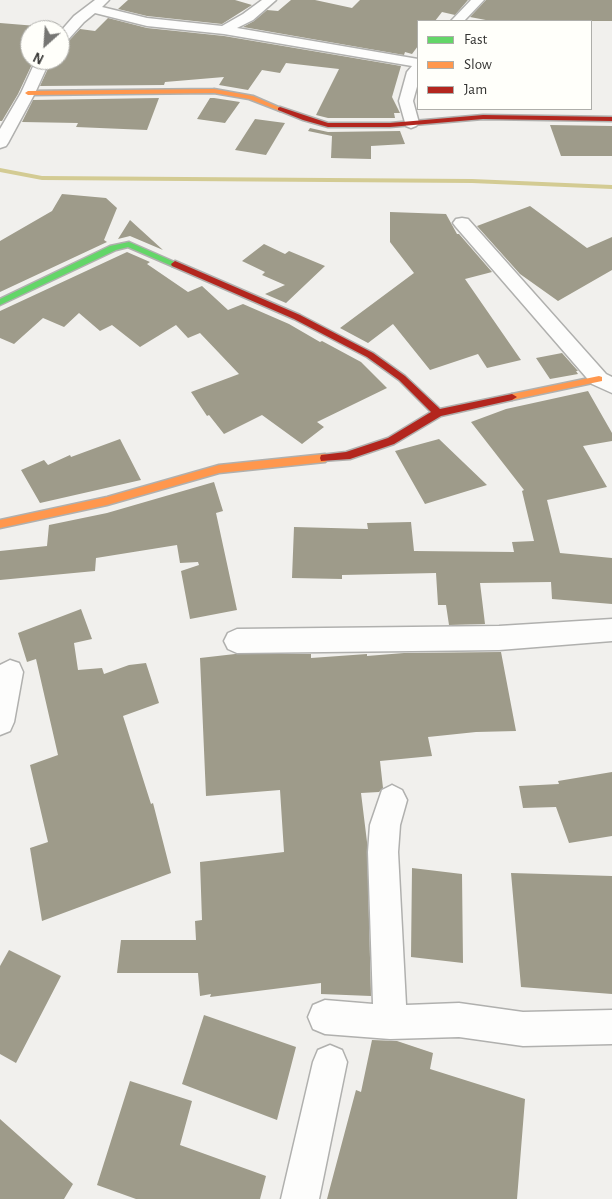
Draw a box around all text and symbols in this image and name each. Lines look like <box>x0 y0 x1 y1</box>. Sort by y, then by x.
north arrow <box>20 20 70 70</box>
legend <box>417 20 592 110</box>
text: Fast <box>464 32 487 47</box>
text: N <box>31 49 46 66</box>
text: Slow <box>464 57 492 72</box>
text: Jam <box>464 82 487 97</box>

